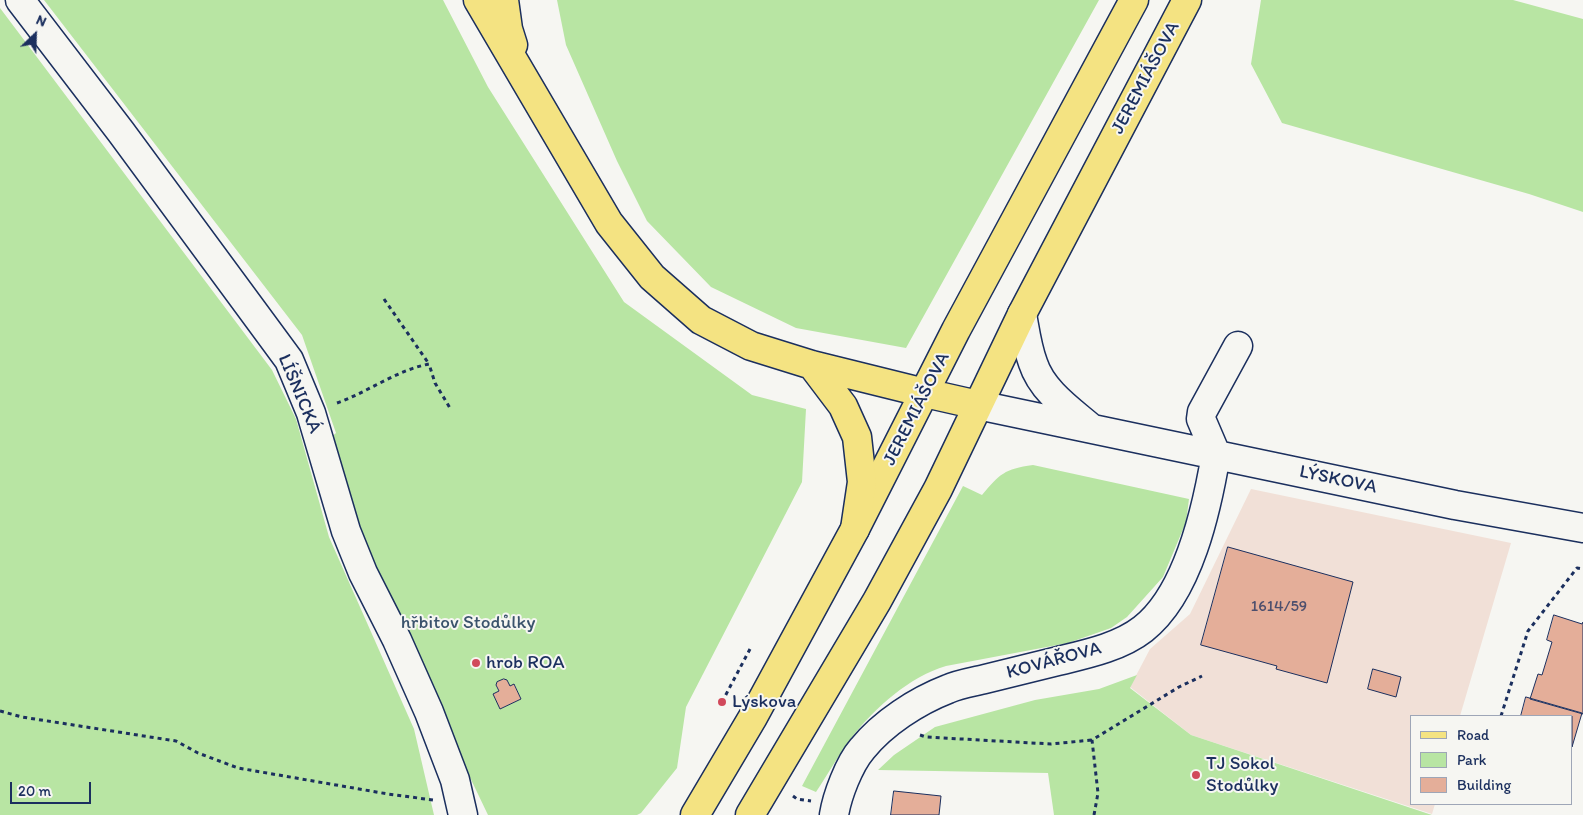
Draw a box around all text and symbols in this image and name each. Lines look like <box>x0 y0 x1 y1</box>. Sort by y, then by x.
north arrow <box>10 10 60 60</box>
text: N <box>34 11 49 31</box>
street label: JEREMIÁŠOVA <box>1107 18 1185 138</box>
street label: JEREMIÁŠOVA <box>879 349 955 469</box>
street label: LÍŠNICKÁ <box>272 351 326 437</box>
street label: LÝSKOVA <box>1297 461 1379 499</box>
house number: 1614/59 <box>1251 597 1307 617</box>
park label: hřbitov Stodůlky <box>401 612 535 634</box>
street label: KOVÁŘOVA <box>1004 637 1104 685</box>
place label: hrob ROA <box>486 652 565 674</box>
marker: hrob ROA <box>470 657 482 669</box>
place label: Lýskova <box>732 691 796 713</box>
marker: Lýskova <box>716 696 728 708</box>
legend <box>1410 715 1573 805</box>
text: Road <box>1457 726 1489 744</box>
text: Park <box>1457 751 1487 769</box>
place label: TJ Sokol Stodůlky <box>1206 753 1278 797</box>
marker: TJ Sokol Stodůlky <box>1190 769 1202 781</box>
scale bar <box>12 772 94 804</box>
text: Building <box>1457 776 1511 794</box>
text: 20 m <box>18 782 51 800</box>

